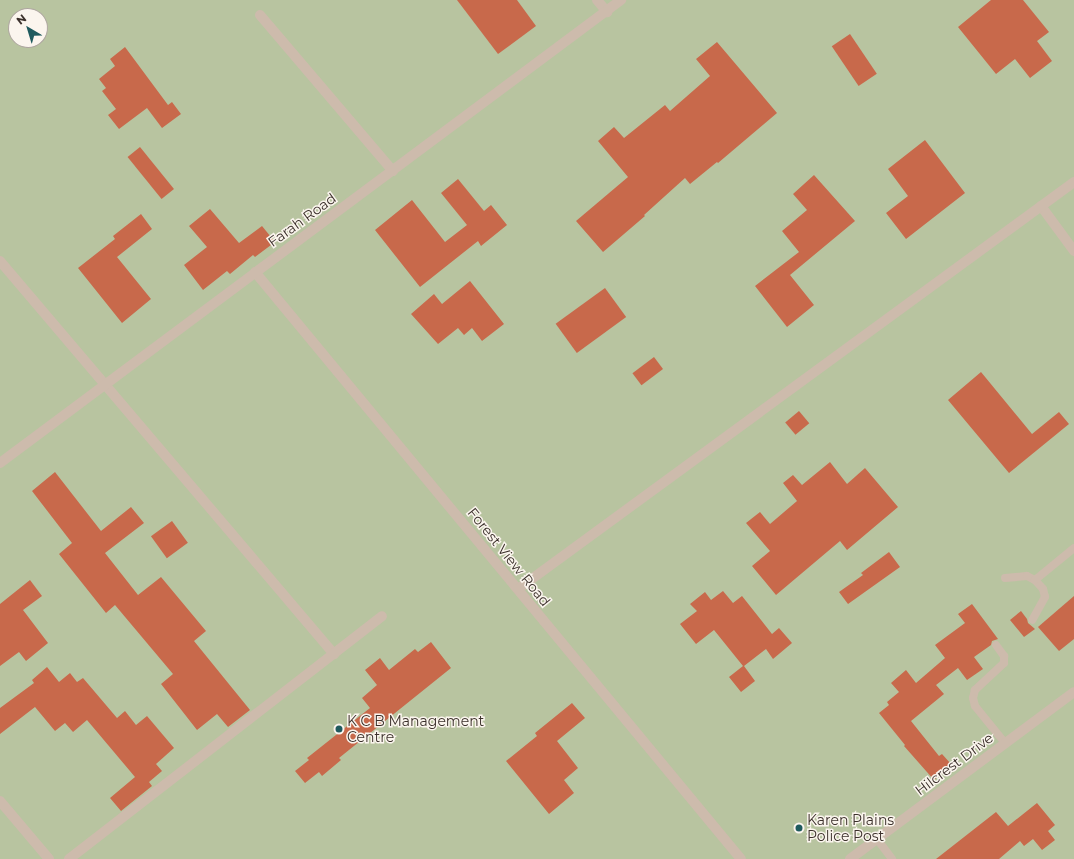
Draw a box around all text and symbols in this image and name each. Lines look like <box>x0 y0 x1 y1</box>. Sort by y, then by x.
north arrow <box>8 8 48 48</box>
text: N <box>13 11 29 28</box>
street label: Farah Road <box>265 190 339 250</box>
street label: Forest View Road <box>464 504 554 610</box>
place label: K C B Management Centre <box>347 713 484 746</box>
marker: K C B Management Centre <box>334 724 344 734</box>
street label: Hilcrest Drive <box>912 729 996 799</box>
place label: Karen Plains Police Post <box>807 812 894 844</box>
marker: Karen Plains Police Post <box>794 823 804 833</box>

